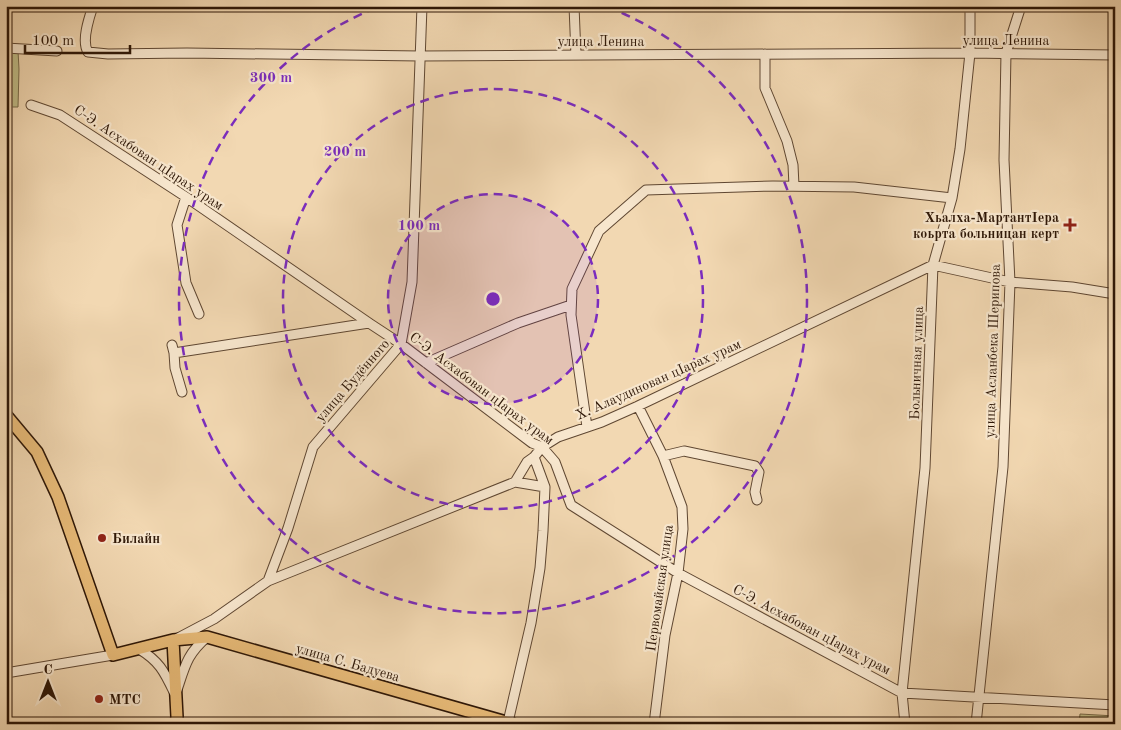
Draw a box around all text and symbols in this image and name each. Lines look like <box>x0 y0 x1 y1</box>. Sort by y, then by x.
scale bar <box>25 22 130 54</box>
text: 100 m <box>32 34 74 49</box>
street label: улица Ленина <box>963 34 1050 48</box>
street label: улица Ленина <box>558 35 645 49</box>
text: 300 m <box>250 71 292 86</box>
street label: С-Э. Асхабован цIарах урам <box>71 103 226 213</box>
text: 200 m <box>324 145 366 160</box>
place label: Хьалха-МартантIера коьрта больницан керт <box>913 211 1059 241</box>
marker: Хьалха-МартантIера коьрта больницан керт <box>1063 218 1077 232</box>
text: 100 m <box>398 219 440 234</box>
street label: улица Асланбека Шерипова <box>983 264 1003 438</box>
centre of rings <box>484 290 502 308</box>
street label: Больничная улица <box>908 306 926 420</box>
street label: С-Э. Асхабован цIарах урам <box>407 330 556 448</box>
street label: улица Будённого <box>313 337 392 425</box>
street label: Х. Алаудинован цIарах урам <box>574 337 743 423</box>
street label: Первомайская улица <box>644 524 676 652</box>
marker: Билайн <box>96 532 108 544</box>
place label: Билайн <box>112 532 160 546</box>
street label: С-Э. Асхабован цIарах урам <box>730 582 893 678</box>
street label: улица С. Бадуева <box>294 641 401 685</box>
north arrow <box>22 658 72 708</box>
text: С <box>43 663 53 677</box>
marker: МТС <box>93 693 105 705</box>
place label: МТС <box>109 693 141 707</box>

